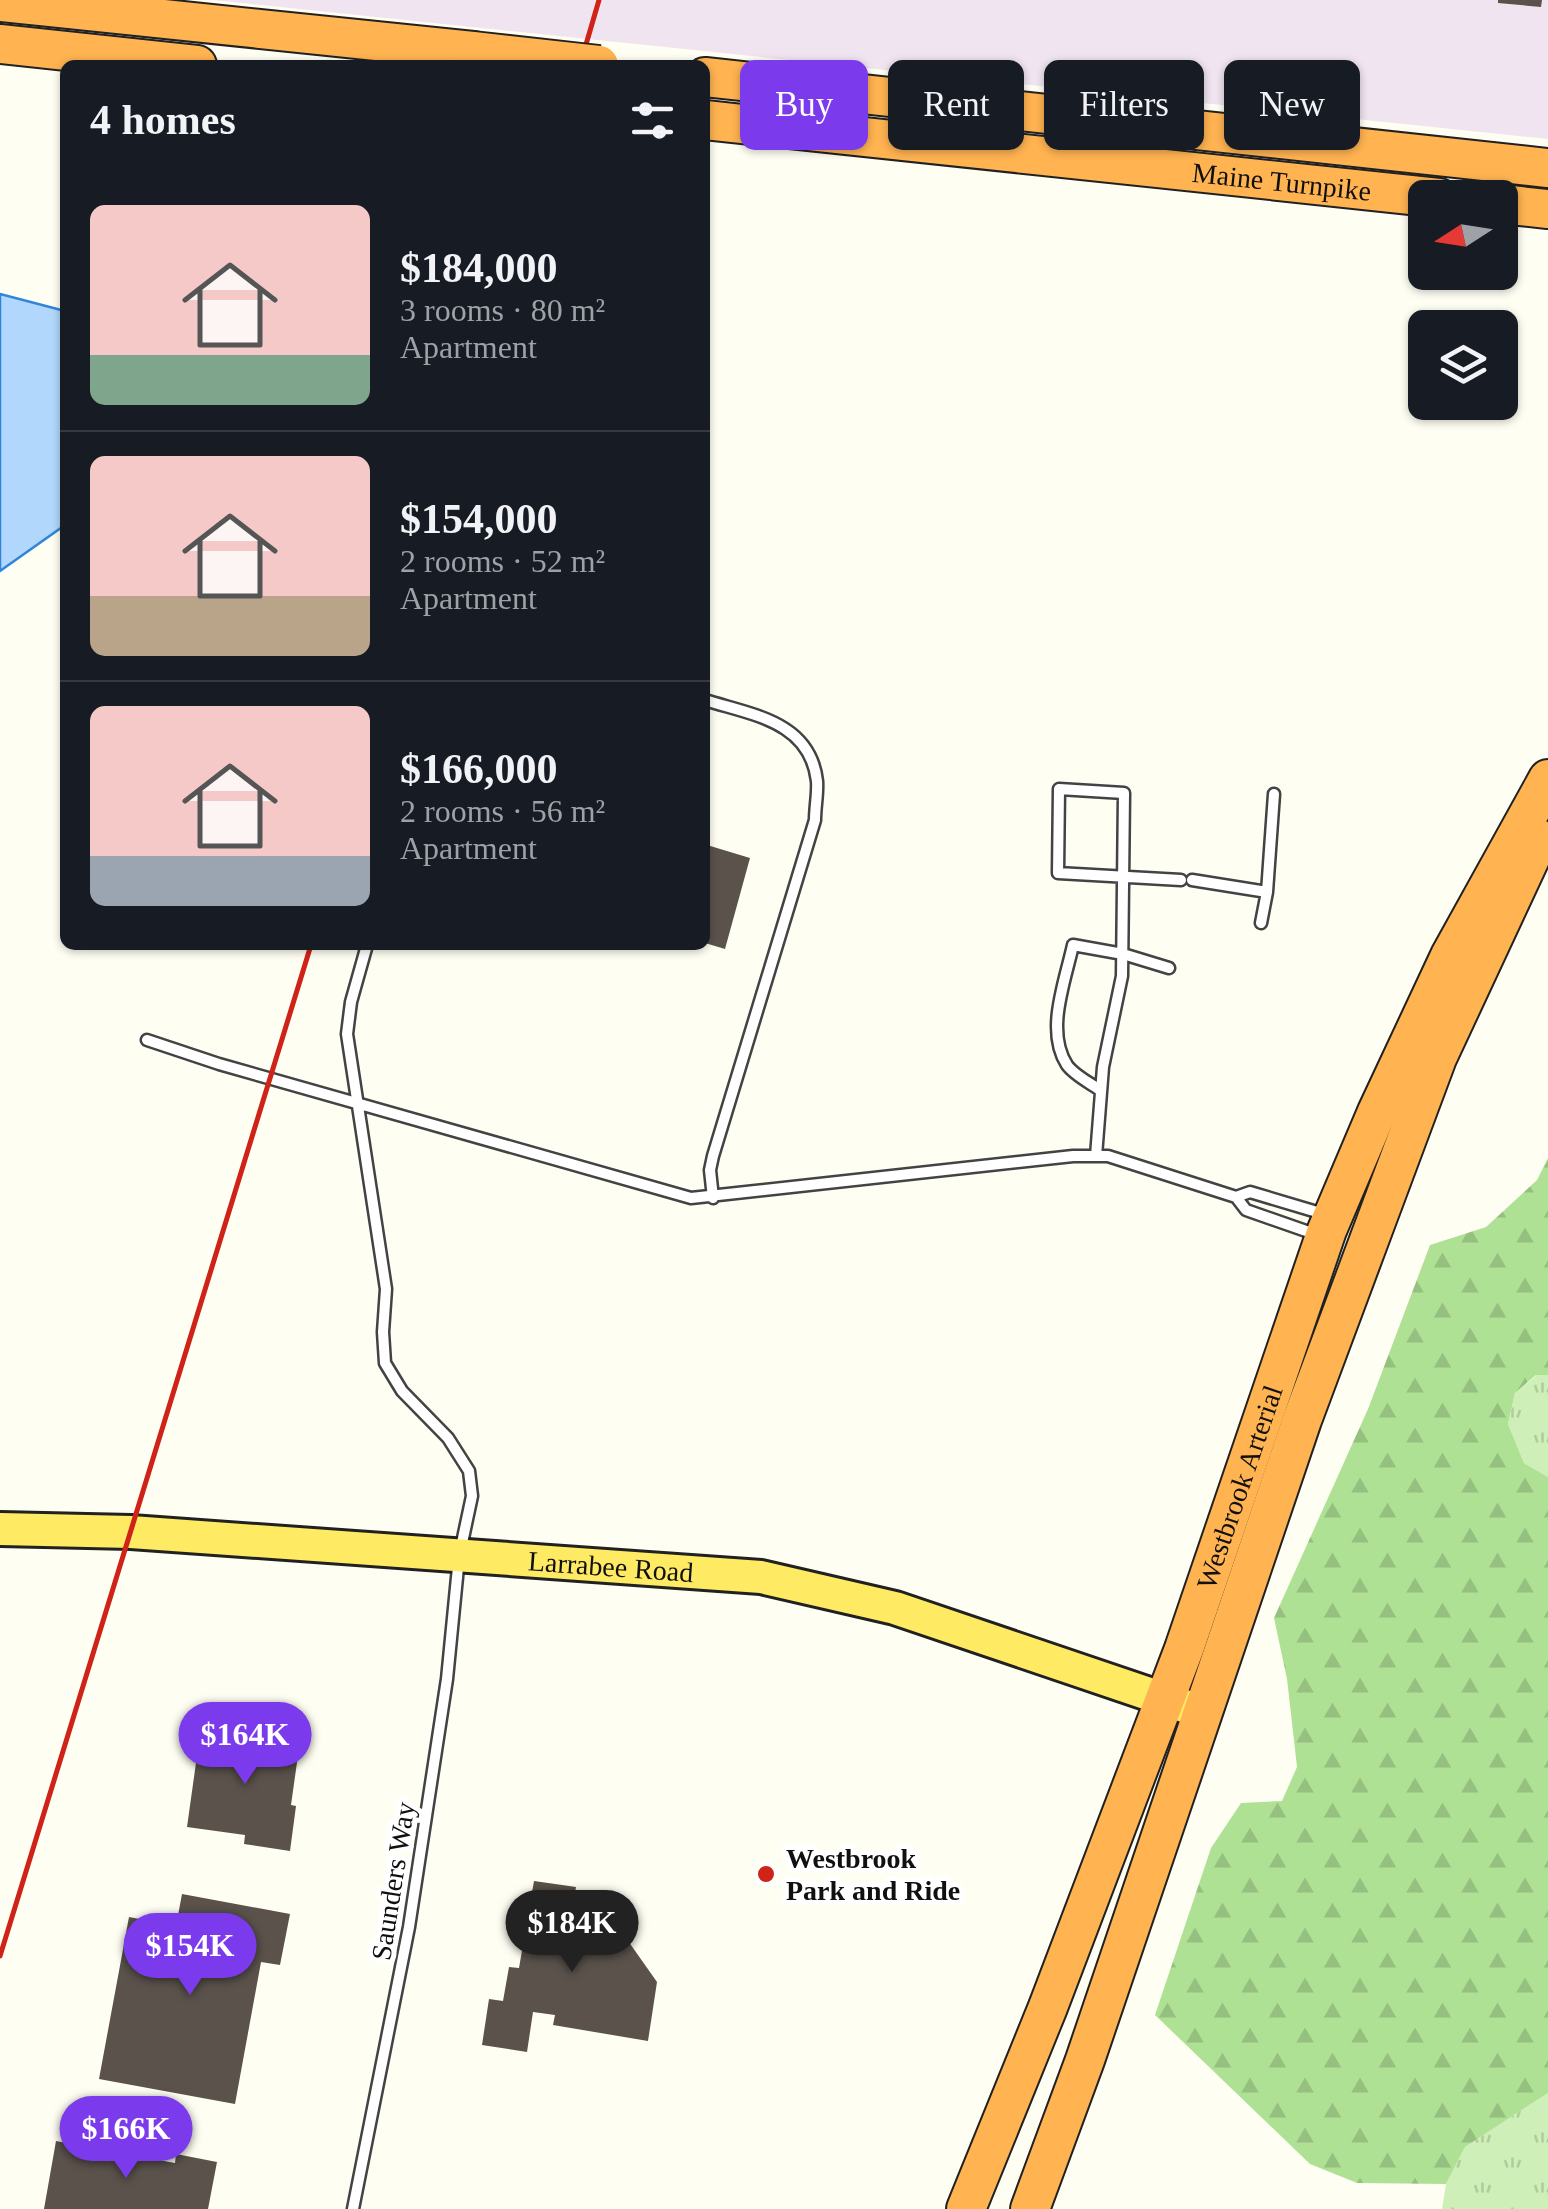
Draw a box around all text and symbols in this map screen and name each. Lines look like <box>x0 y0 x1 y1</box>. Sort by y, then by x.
chip: Buy <box>740 60 868 150</box>
chip: Rent <box>888 60 1024 150</box>
chip: Filters <box>1044 60 1204 150</box>
chip: New <box>1224 60 1360 150</box>
icon: filters <box>625 93 680 148</box>
text: 4 homes <box>90 97 236 143</box>
street label: Maine Turnpike <box>1191 156 1373 206</box>
north arrow <box>1408 180 1518 290</box>
map controls <box>1408 180 1518 420</box>
icon: home <box>170 245 290 365</box>
text: $184,000 <box>400 245 558 291</box>
text: 3 rooms · 80 m² <box>400 292 605 328</box>
button: layers <box>1408 310 1518 420</box>
text: Apartment <box>400 329 537 365</box>
icon: home <box>170 496 290 616</box>
text: $154,000 <box>400 496 558 542</box>
text: 2 rooms · 52 m² <box>400 543 605 579</box>
text: Apartment <box>400 580 537 616</box>
icon: home <box>170 746 290 866</box>
text: $166,000 <box>400 746 558 792</box>
text: 2 rooms · 56 m² <box>400 793 605 829</box>
text: Apartment <box>400 830 537 866</box>
street label: Westbrook Arterial <box>1190 1381 1288 1593</box>
street label: Larrabee Road <box>527 1545 694 1588</box>
pin: $164K <box>175 1702 315 1787</box>
text: $164K <box>201 1716 289 1752</box>
street label: Saunders Way <box>365 1800 421 1962</box>
place label: Westbrook Park and Ride <box>786 1843 960 1906</box>
marker: Westbrook Park and Ride <box>755 1863 777 1885</box>
pin: $184K <box>502 1890 642 1975</box>
text: $184K <box>528 1904 616 1940</box>
pin: $154K <box>120 1913 260 1998</box>
text: $154K <box>146 1927 234 1963</box>
pin: $166K <box>56 2096 196 2181</box>
text: $166K <box>82 2110 170 2146</box>

